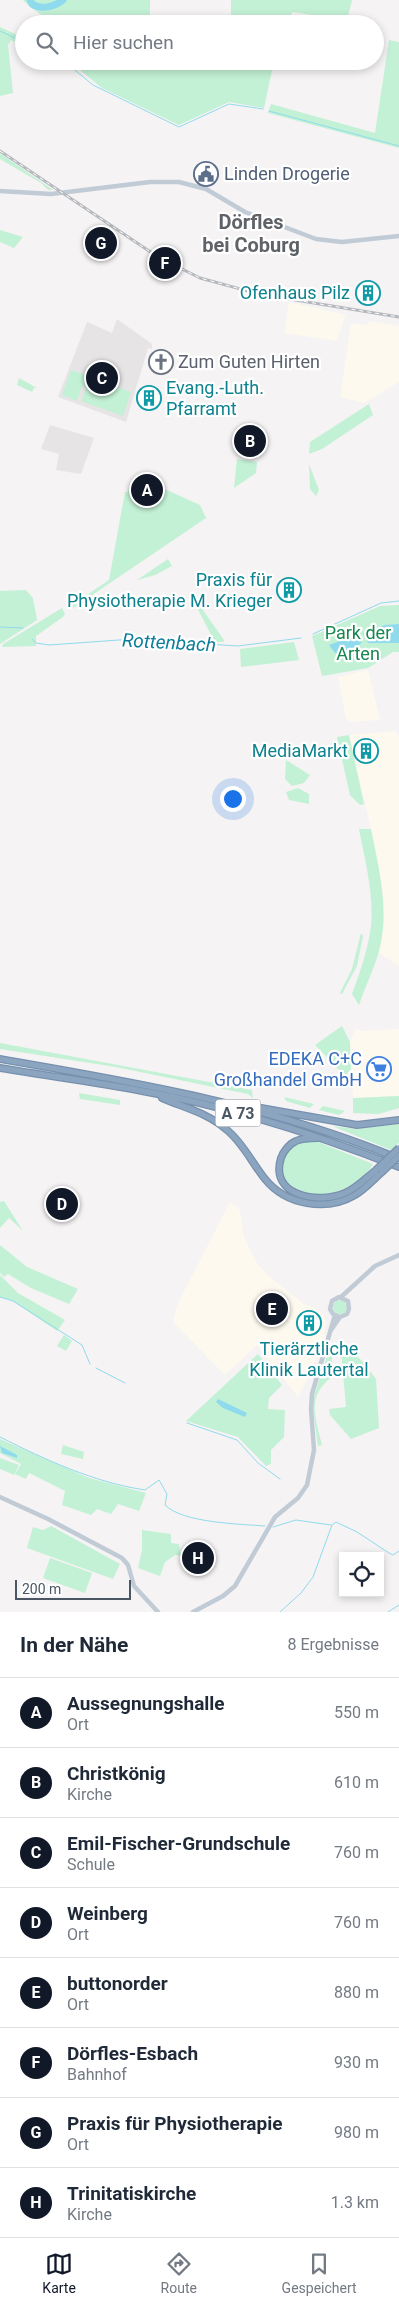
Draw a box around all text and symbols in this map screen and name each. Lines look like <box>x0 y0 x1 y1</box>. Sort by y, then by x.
search box <box>15 15 384 70</box>
icon: search <box>33 29 61 57</box>
text: Hier suchen <box>73 31 174 54</box>
public building icon: Linden Drogerie <box>193 161 219 187</box>
place label: Linden Drogerie <box>224 163 350 184</box>
district label: Dörfles bei Coburg <box>202 210 300 257</box>
pin: G <box>85 224 117 262</box>
pin: F <box>149 244 181 282</box>
building icon: Ofenhaus Pilz <box>355 280 381 306</box>
place label: Ofenhaus Pilz <box>240 282 350 303</box>
church icon: Zum Guten Hirten <box>148 349 174 375</box>
place label: Zum Guten Hirten <box>178 351 320 372</box>
pin: C <box>86 359 118 397</box>
place label: Evang.-Luth. Pfarramt <box>166 377 264 419</box>
building icon: Evang.-Luth. Pfarramt <box>136 385 162 411</box>
pin: B <box>234 422 266 460</box>
pin: A <box>131 471 163 509</box>
place label: Praxis für Physiotherapie M. Krieger <box>67 569 272 611</box>
building icon: Praxis für Physiotherapie M. Krieger <box>276 577 302 603</box>
park label: Park der Arten <box>325 622 391 664</box>
water label: Rottenbach <box>121 629 217 656</box>
building icon: MediaMarkt <box>353 738 379 764</box>
place label: MediaMarkt <box>252 740 348 761</box>
your location <box>220 786 246 812</box>
place label: EDEKA C+C Großhandel GmbH <box>214 1048 362 1090</box>
supermarket icon: EDEKA C+C Großhandel GmbH <box>366 1056 392 1082</box>
road number: A 73 <box>216 1100 260 1126</box>
pin: D <box>46 1185 78 1223</box>
pin: E <box>256 1290 288 1328</box>
building icon: Tierärztliche Klinik Lautertal <box>296 1310 322 1336</box>
place label: Tierärztliche Klinik Lautertal <box>249 1338 369 1380</box>
pin: H <box>182 1539 214 1577</box>
map controls <box>339 1552 384 1597</box>
button: locate <box>339 1552 384 1597</box>
scale bar <box>15 1577 131 1600</box>
text: 200 m <box>22 1581 61 1597</box>
text: In der Nähe <box>20 1633 128 1657</box>
text: 8 Ergebnisse <box>287 1635 379 1654</box>
text: Aussegnungshalle <box>67 1692 225 1715</box>
text: A <box>31 1703 41 1722</box>
text: 550 m <box>334 1703 379 1722</box>
text: Ort <box>67 1715 89 1734</box>
text: Christkönig <box>67 1762 166 1785</box>
text: B <box>31 1773 41 1792</box>
text: 610 m <box>334 1773 379 1792</box>
text: Kirche <box>67 1785 112 1804</box>
text: Emil-Fischer-Grundschule <box>67 1832 290 1855</box>
text: C <box>31 1843 41 1862</box>
text: 760 m <box>334 1843 379 1862</box>
text: Schule <box>67 1855 115 1874</box>
text: Weinberg <box>67 1902 148 1925</box>
text: D <box>31 1913 41 1932</box>
text: 760 m <box>334 1913 379 1932</box>
text: Ort <box>67 1925 89 1944</box>
text: buttonorder <box>67 1972 168 1995</box>
text: E <box>32 1983 41 2002</box>
text: 880 m <box>334 1983 379 2002</box>
text: Ort <box>67 1995 89 2014</box>
text: Dörfles-Esbach <box>67 2042 198 2065</box>
text: F <box>32 2053 40 2072</box>
text: 930 m <box>334 2053 379 2072</box>
text: Bahnhof <box>67 2065 127 2084</box>
text: Praxis für Physiotherapie <box>67 2112 282 2135</box>
text: G <box>31 2123 41 2142</box>
text: 980 m <box>334 2123 379 2142</box>
text: Ort <box>67 2135 89 2154</box>
text: Trinitatiskirche <box>67 2182 196 2205</box>
text: H <box>30 2193 42 2212</box>
text: 1.3 km <box>331 2193 379 2212</box>
text: Kirche <box>67 2205 112 2224</box>
tab: Karte <box>42 2250 76 2296</box>
tab: Route <box>161 2250 197 2296</box>
tab: Gespeichert <box>282 2250 357 2296</box>

